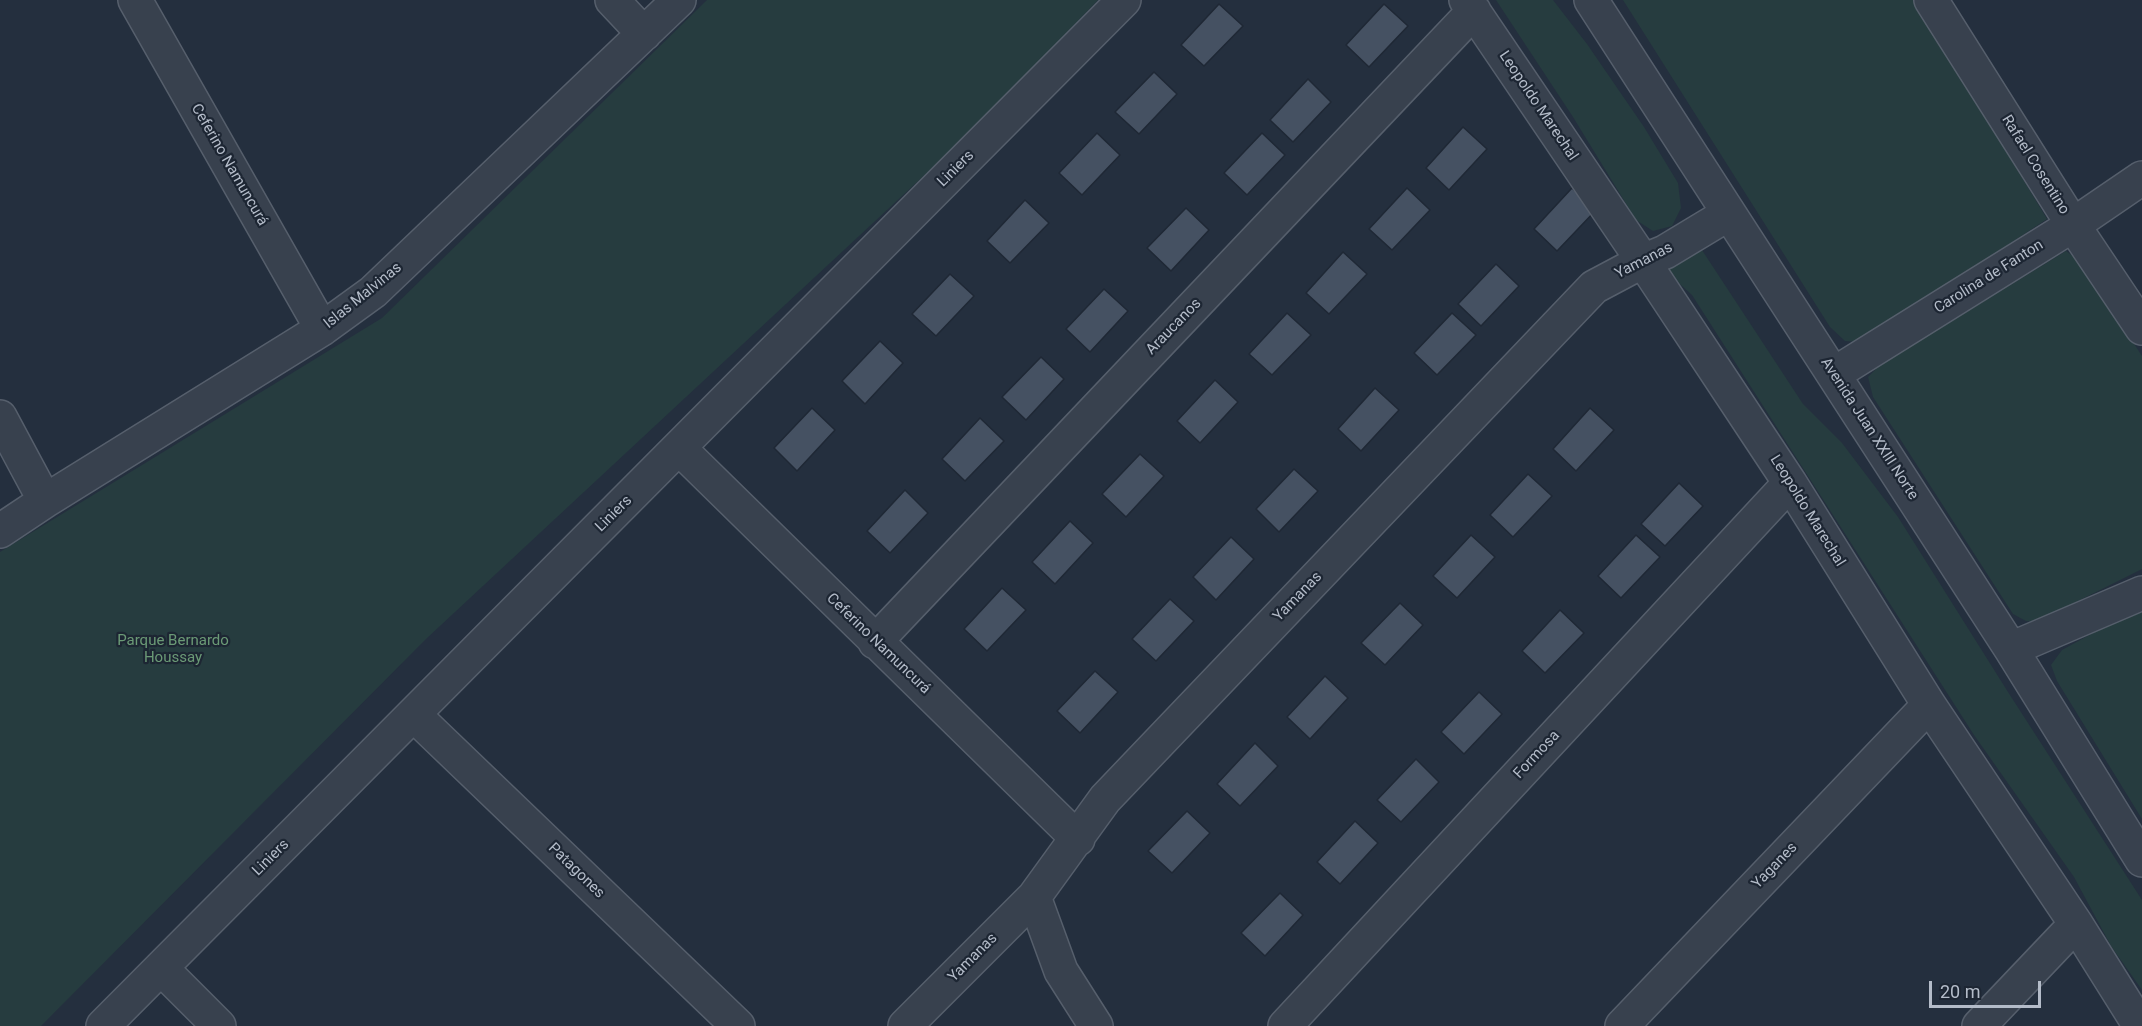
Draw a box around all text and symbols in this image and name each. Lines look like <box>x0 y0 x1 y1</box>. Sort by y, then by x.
street label: Leopoldo Marechal <box>1495 48 1581 164</box>
street label: Ceferino Namuncurá <box>187 101 271 229</box>
street label: Rafael Cosentino <box>1997 112 2073 218</box>
street label: Liniers <box>934 147 978 191</box>
street label: Carolina de Fanton <box>1931 236 2047 318</box>
street label: Yamanas <box>1612 239 1676 283</box>
street label: Islas Malvinas <box>320 259 406 333</box>
street label: Araucanos <box>1143 295 1205 359</box>
street label: Avenida Juan XXIII Norte <box>1816 355 1922 503</box>
street label: Leopoldo Marechal <box>1765 452 1849 570</box>
street label: Liniers <box>592 492 636 536</box>
street label: Yamanas <box>1270 568 1326 626</box>
street label: Ceferino Namuncurá <box>822 590 934 698</box>
park label: Parque Bernardo Houssay <box>117 632 229 667</box>
street label: Formosa <box>1510 727 1564 783</box>
street label: Liniers <box>249 836 293 880</box>
street label: Yaganes <box>1749 839 1801 893</box>
street label: Patagones <box>544 840 608 902</box>
street label: Yamanas <box>945 930 1001 986</box>
scale bar <box>1932 969 2044 1007</box>
text: 20 m <box>1940 981 1980 1002</box>

